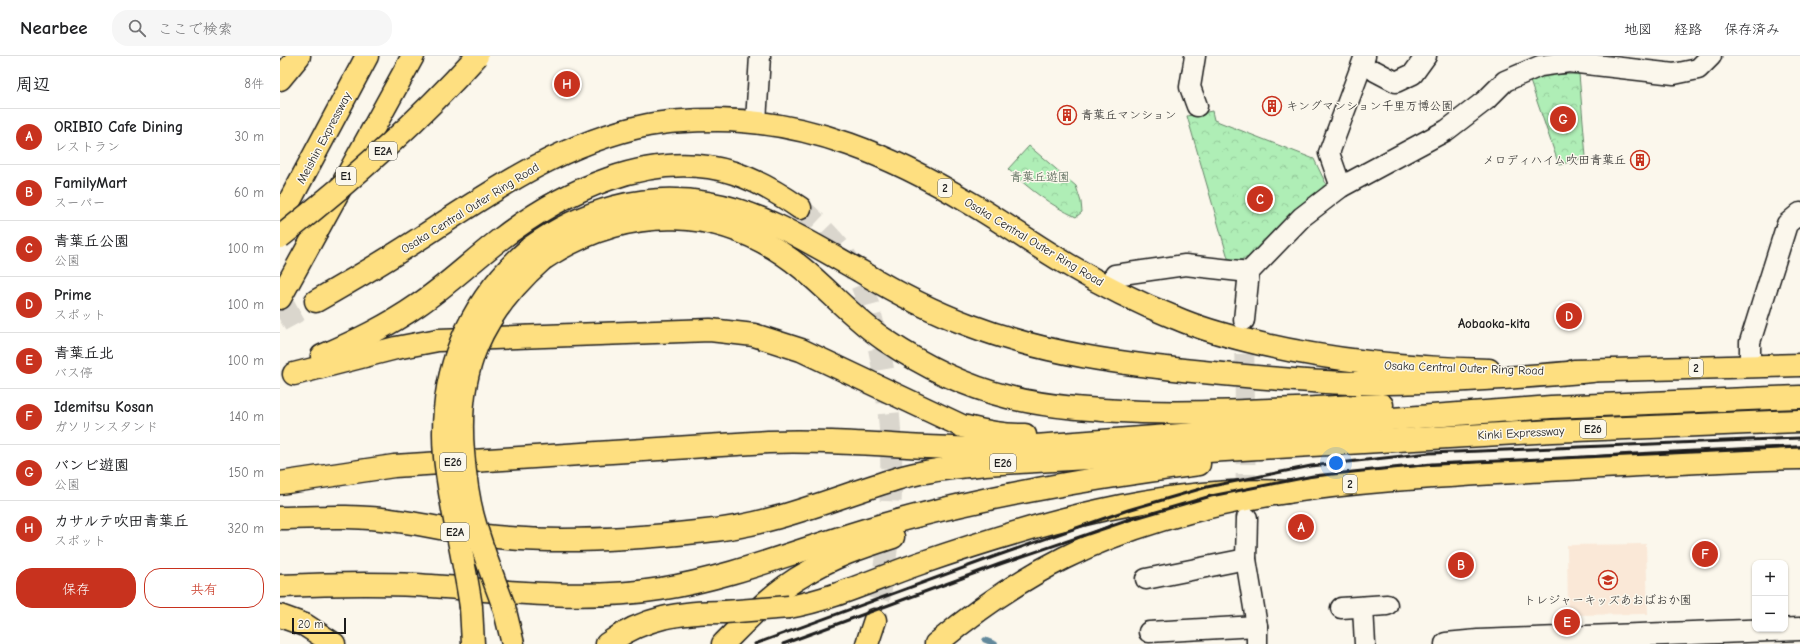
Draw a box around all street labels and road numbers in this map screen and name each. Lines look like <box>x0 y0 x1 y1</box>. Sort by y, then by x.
street label: Meishin Expressway <box>294 89 354 186</box>
road number: E2A <box>369 142 397 160</box>
street label: Osaka Central Outer Ring Road <box>398 160 542 256</box>
road number: E1 <box>336 167 356 185</box>
road number: 2 <box>938 179 952 197</box>
street label: Osaka Central Outer Ring Road <box>962 195 1106 289</box>
street label: Osaka Central Outer Ring Road <box>1384 358 1544 378</box>
road number: 2 <box>1689 359 1703 377</box>
road number: E26 <box>1580 420 1606 438</box>
street label: Kinki Expressway <box>1477 424 1565 442</box>
road number: E26 <box>440 453 466 471</box>
road number: E26 <box>990 454 1016 472</box>
road number: 2 <box>1343 475 1357 493</box>
road number: E2A <box>441 523 469 541</box>

